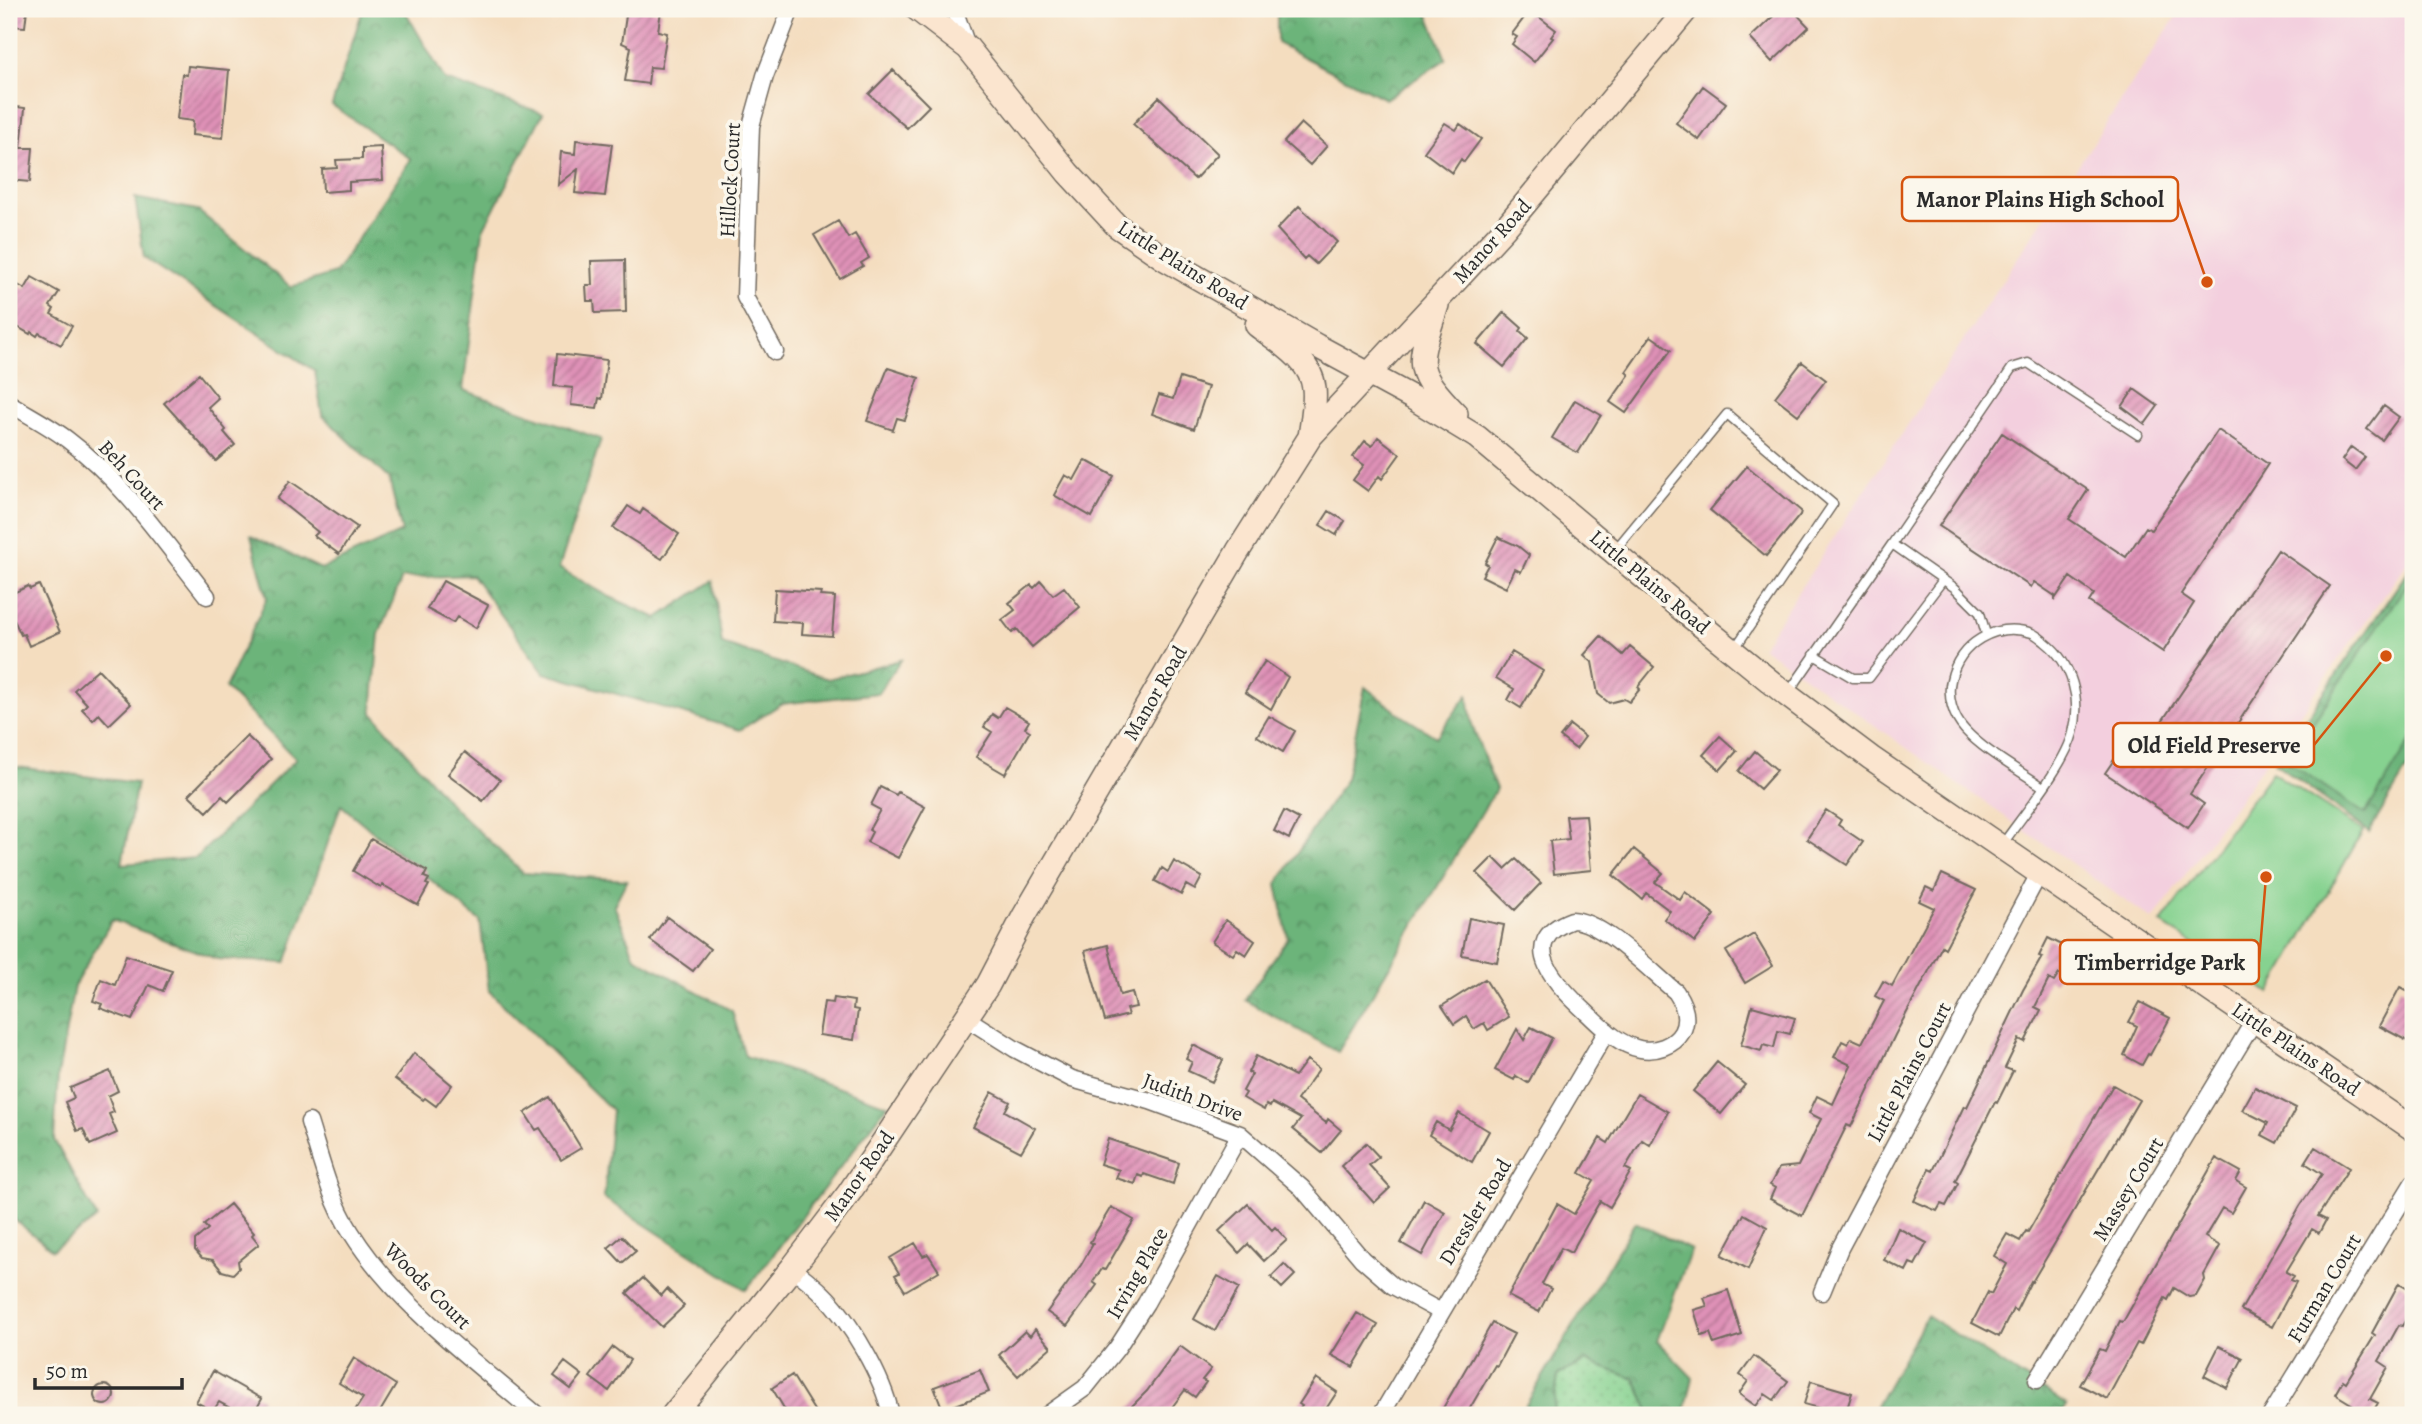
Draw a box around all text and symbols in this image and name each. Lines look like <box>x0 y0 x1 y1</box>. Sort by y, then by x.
street label: Hillock Court <box>713 122 747 238</box>
callout: Manor Plains High School <box>1902 177 2178 221</box>
text: Manor Plains High School <box>1916 184 2164 215</box>
street label: Manor Road <box>1446 192 1538 289</box>
street label: Little Plains Road <box>1112 214 1254 317</box>
street label: Beh Court <box>92 434 172 516</box>
street label: Little Plains Road <box>1584 523 1717 641</box>
street label: Manor Road <box>1117 640 1194 746</box>
callout: Old Field Preserve <box>2113 723 2314 767</box>
text: Old Field Preserve <box>2127 730 2301 761</box>
callout: Timberridge Park <box>2060 940 2259 984</box>
text: Timberridge Park <box>2075 947 2245 978</box>
street label: Little Plains Road <box>2226 996 2366 1103</box>
street label: Little Plains Court <box>1860 997 1958 1147</box>
street label: Judith Drive <box>1139 1066 1247 1128</box>
street label: Manor Road <box>817 1124 901 1227</box>
street label: Massey Court <box>2086 1132 2170 1246</box>
street label: Dressler Road <box>1432 1153 1518 1270</box>
street label: Irving Place <box>1099 1222 1175 1324</box>
street label: Furman Court <box>2280 1228 2368 1348</box>
street label: Woods Court <box>378 1236 478 1336</box>
scale bar <box>35 1347 182 1391</box>
text: 50 m <box>46 1357 88 1385</box>

